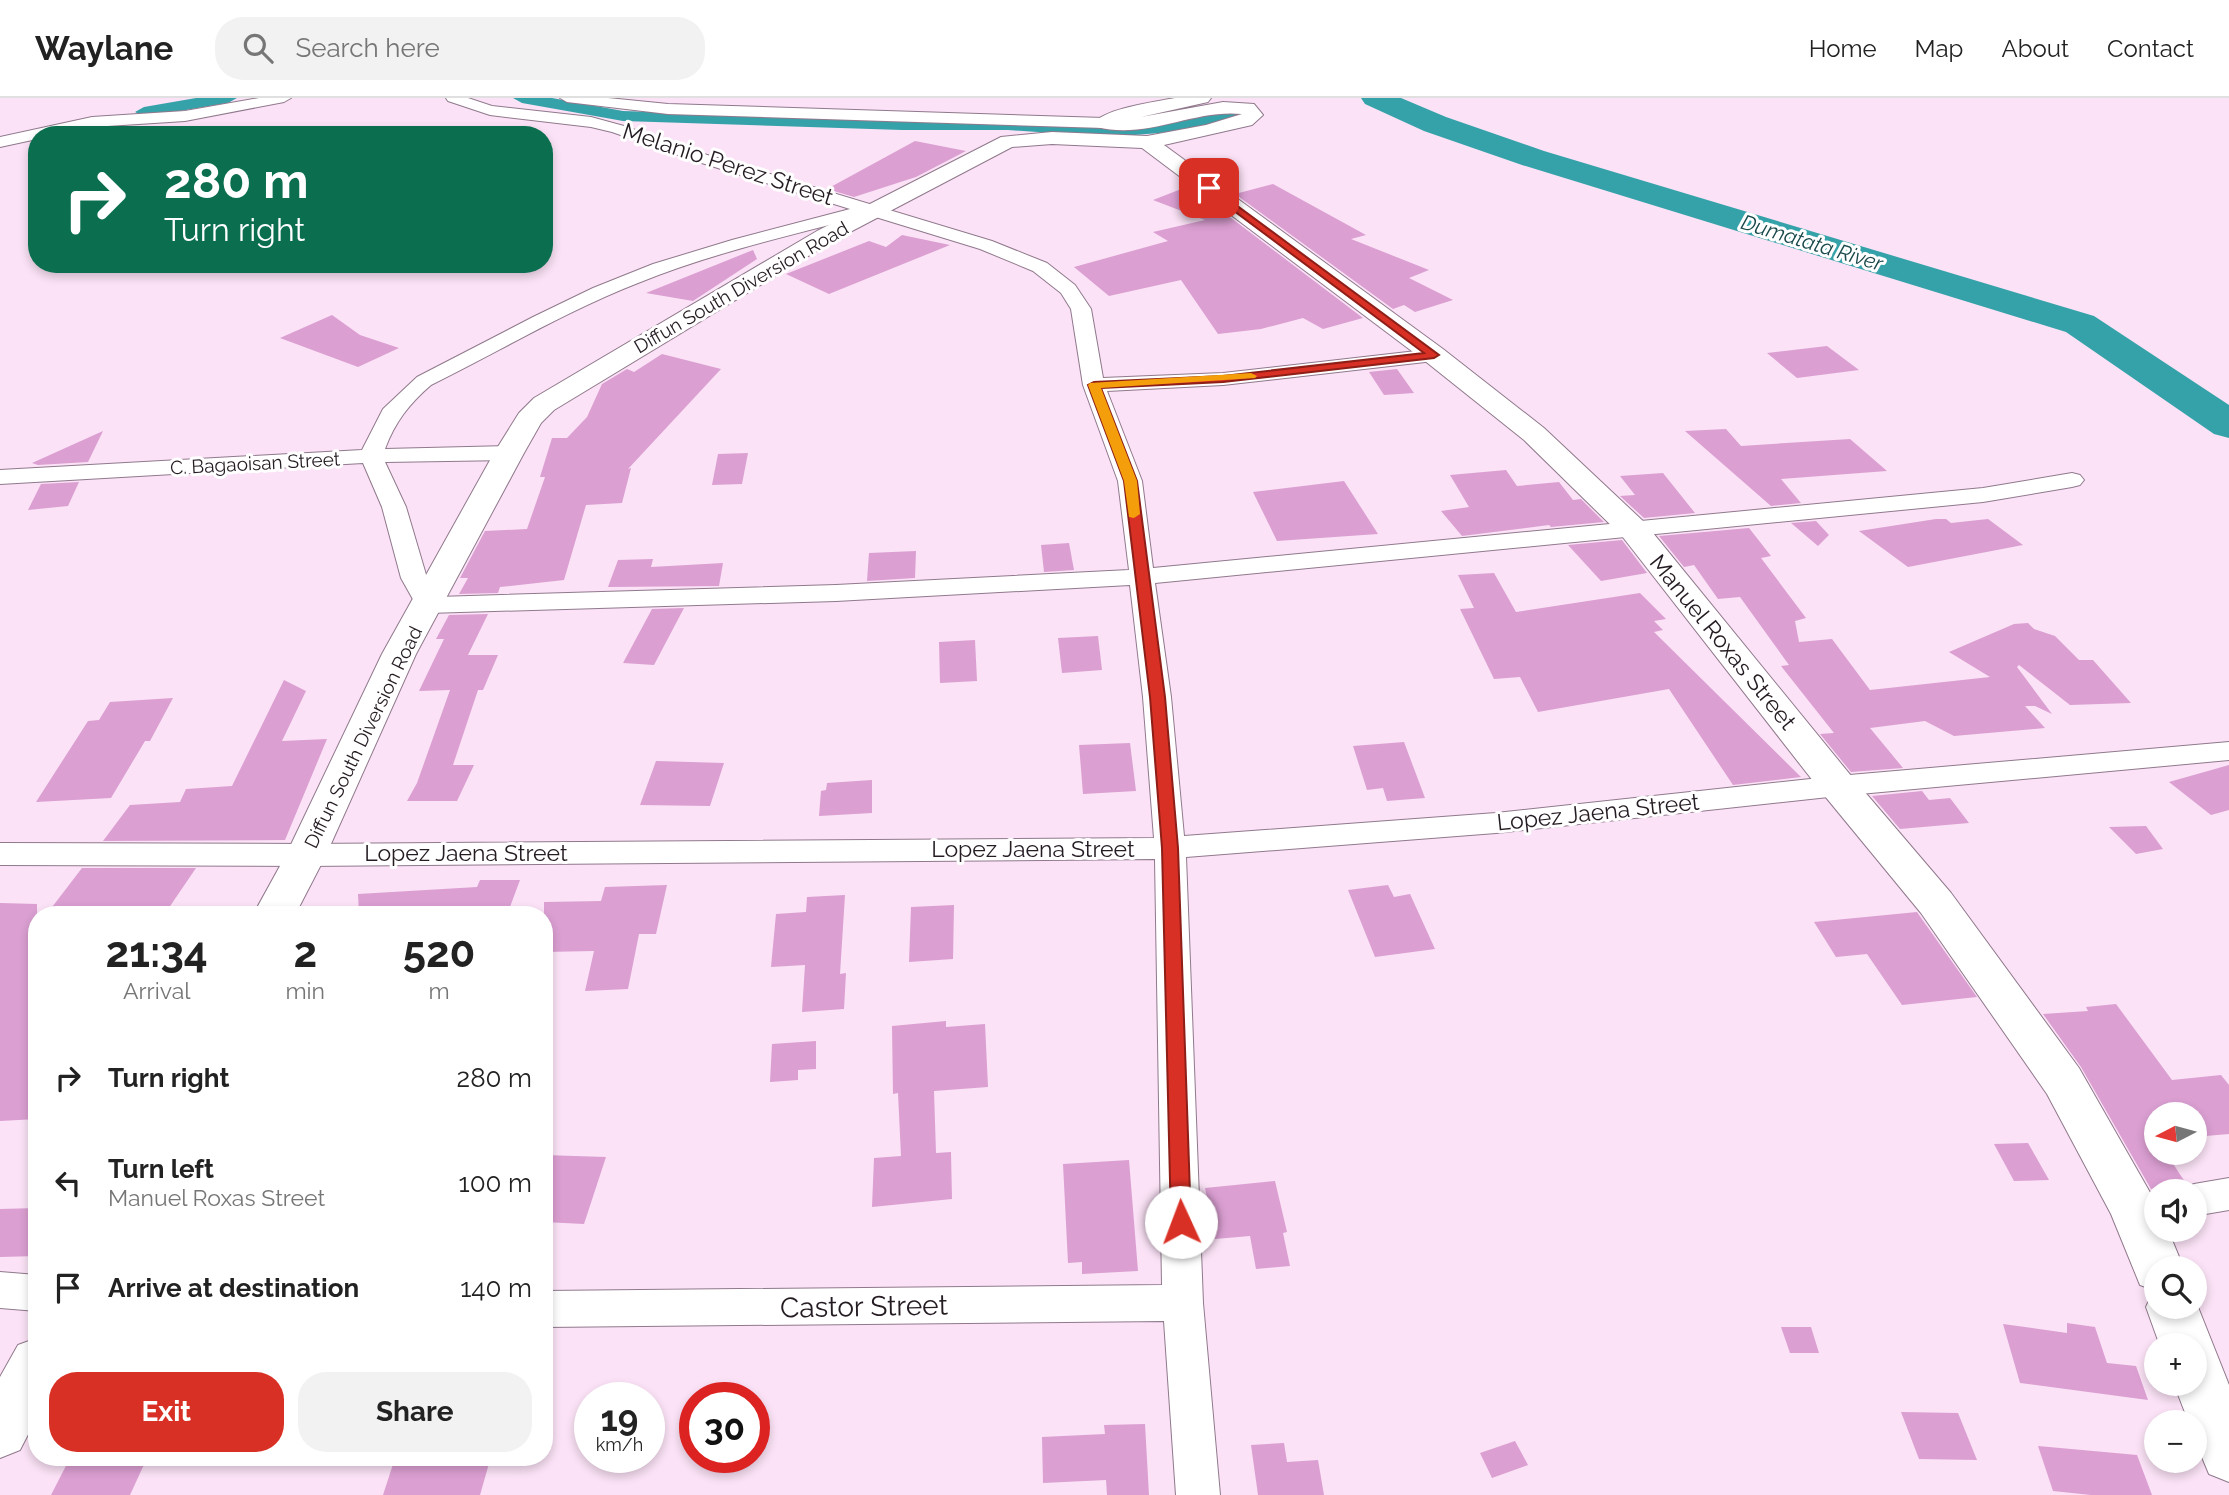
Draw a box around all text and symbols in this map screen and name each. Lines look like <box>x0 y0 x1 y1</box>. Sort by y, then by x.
search box <box>215 17 705 80</box>
text: Waylane <box>35 29 173 68</box>
icon: search <box>239 29 277 67</box>
text: Search here <box>295 33 440 63</box>
text: Home <box>1809 34 1877 63</box>
text: Map <box>1915 34 1963 63</box>
text: About <box>2001 34 2069 63</box>
text: Contact <box>2107 34 2194 63</box>
street label: Melanio Perez Street <box>619 117 837 210</box>
text: 280 m <box>164 152 309 209</box>
icon: right <box>49 154 140 245</box>
pin <box>1179 158 1239 218</box>
icon: arrive <box>1190 169 1228 207</box>
water label: Dumatata River <box>1738 209 1887 276</box>
text: Turn right <box>164 211 305 248</box>
street label: Diffun South Diversion Road <box>630 217 852 357</box>
street label: C. Bagaoisan Street <box>169 448 341 478</box>
street label: Manuel Roxas Street <box>1645 549 1802 735</box>
street label: Diffun South Diversion Road <box>300 623 426 851</box>
street label: Lopez Jaena Street <box>1495 787 1701 836</box>
street label: Lopez Jaena Street <box>931 835 1135 862</box>
street label: Lopez Jaena Street <box>364 839 568 866</box>
text: 21:34 <box>106 928 208 977</box>
text: 2 <box>293 928 317 977</box>
text: 520 <box>403 928 475 977</box>
text: Arrival <box>123 977 190 1004</box>
text: min <box>285 977 325 1004</box>
text: m <box>428 977 450 1004</box>
icon: right <box>49 1059 87 1097</box>
text: Turn right <box>108 1063 229 1093</box>
text: 280 m <box>457 1063 532 1093</box>
north arrow <box>2144 1102 2207 1166</box>
map controls <box>2144 1102 2207 1473</box>
text: Turn left <box>108 1154 214 1184</box>
icon: left <box>49 1164 87 1202</box>
text: 100 m <box>459 1168 532 1198</box>
button: sound <box>2144 1179 2207 1242</box>
text: Manuel Roxas Street <box>108 1184 325 1211</box>
position arrow <box>1144 1185 1218 1259</box>
button: search <box>2144 1256 2207 1319</box>
icon: arrive <box>49 1269 87 1307</box>
text: Arrive at destination <box>108 1273 359 1303</box>
text: 140 m <box>460 1273 532 1303</box>
street label: Castor Street <box>780 1289 949 1324</box>
button: + <box>2144 1333 2207 1396</box>
button: Exit <box>49 1372 284 1452</box>
button: Share <box>298 1372 532 1452</box>
speed limit sign: 30 <box>679 1382 770 1473</box>
text: 19 <box>601 1398 638 1439</box>
button: − <box>2144 1410 2207 1473</box>
text: km/h <box>596 1434 643 1455</box>

